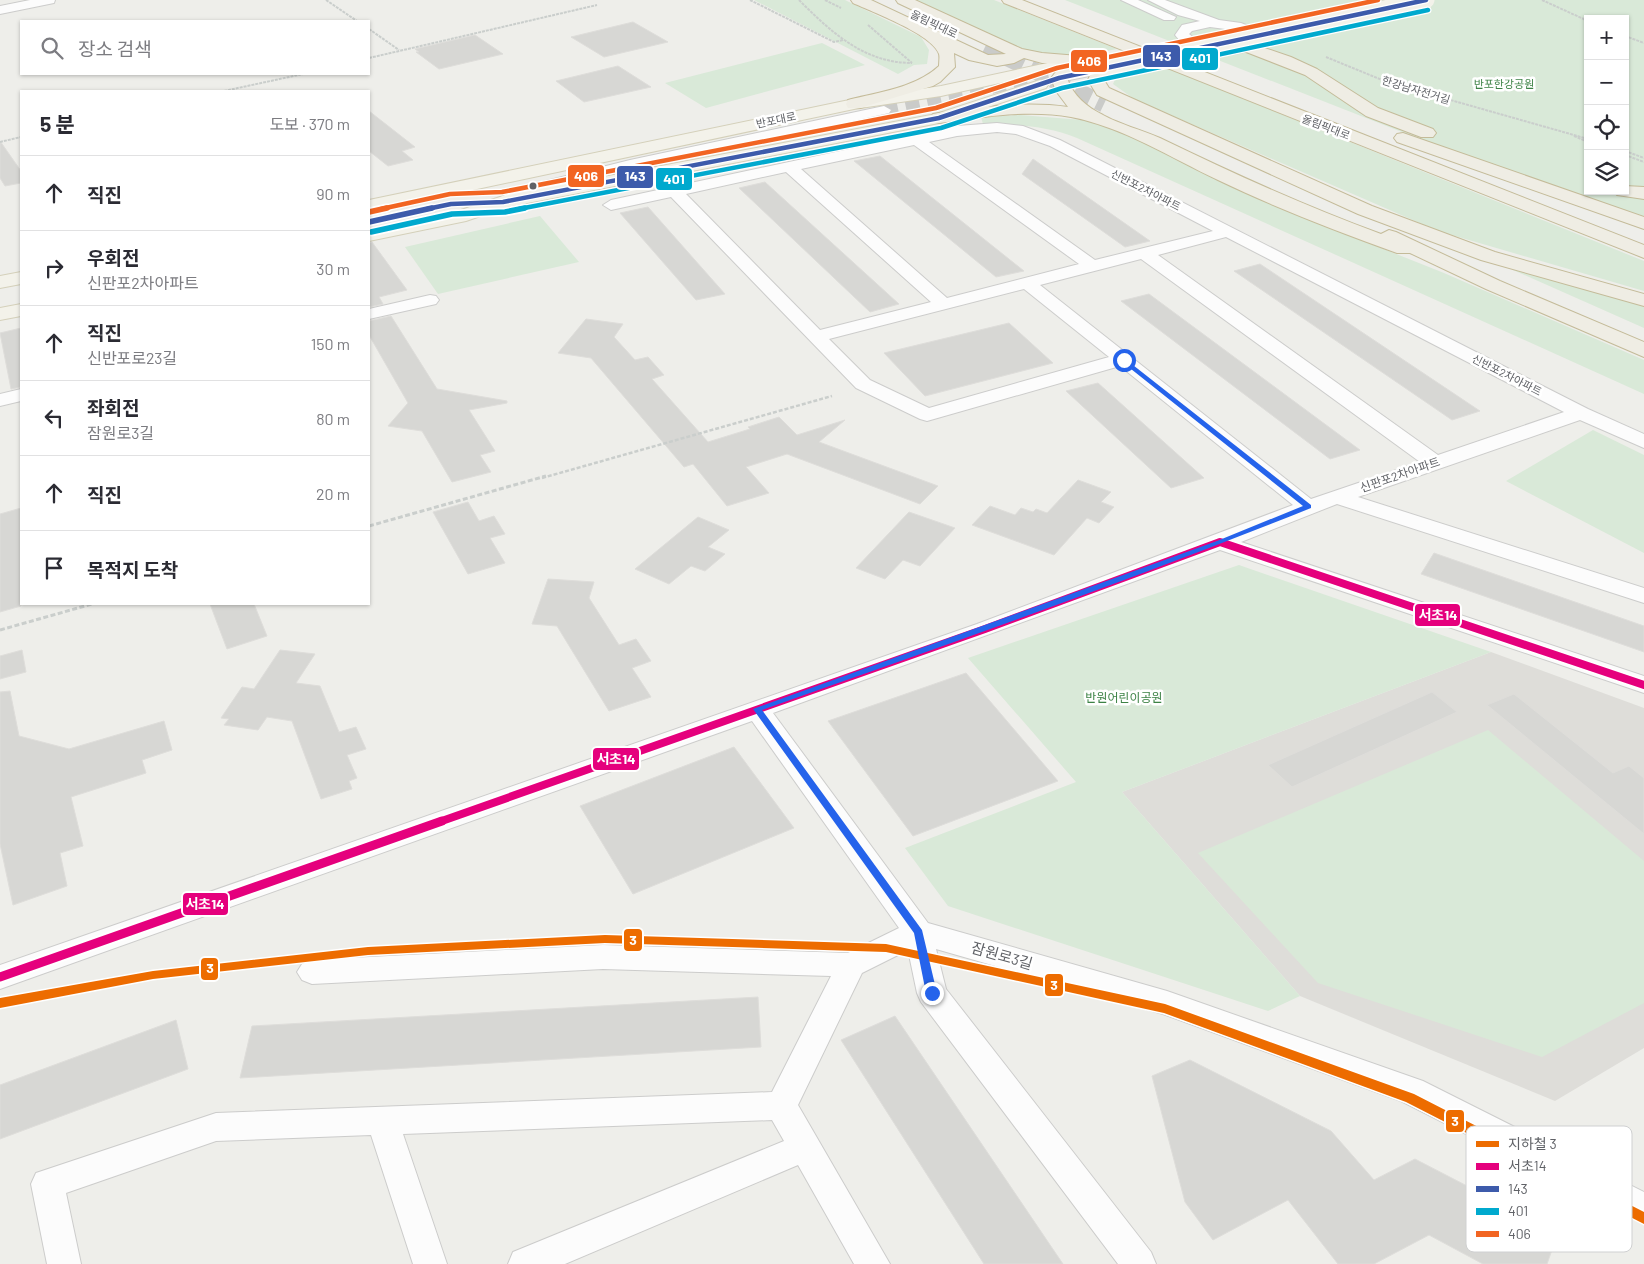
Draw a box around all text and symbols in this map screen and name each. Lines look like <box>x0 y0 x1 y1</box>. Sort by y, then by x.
street label: 올림픽대로 <box>909 7 960 40</box>
map controls <box>1584 15 1629 195</box>
button: + <box>1584 15 1629 60</box>
search box <box>20 20 370 75</box>
icon: search <box>38 34 66 62</box>
text: 장소 검색 <box>78 37 152 60</box>
line badge: 143 <box>1142 44 1181 68</box>
text: 143 <box>1151 47 1172 64</box>
line badge: 401 <box>1181 47 1219 71</box>
line badge: 406 <box>1070 49 1108 73</box>
text: 401 <box>1189 49 1211 66</box>
text: 406 <box>1077 52 1101 69</box>
button: − <box>1584 60 1629 105</box>
street label: 한강남자전거길 <box>1380 73 1452 106</box>
park label: 반포한강공원 <box>1474 77 1534 90</box>
button: locate <box>1584 105 1629 150</box>
street label: 반포대로 <box>755 109 797 130</box>
text: 5 분 <box>40 111 75 136</box>
street label: 올림픽대로 <box>1300 111 1352 142</box>
text: 도보 · 370 m <box>270 114 350 133</box>
button: layers <box>1584 150 1629 195</box>
line badge: 406 <box>567 164 605 188</box>
line badge: 143 <box>616 165 654 189</box>
street label: 신반포2차아파트 <box>1109 166 1183 213</box>
text: 406 <box>574 167 598 184</box>
text: 143 <box>625 167 646 184</box>
line badge: 401 <box>655 167 693 191</box>
text: 401 <box>663 170 685 187</box>
icon: ahead <box>40 179 68 207</box>
unlabelled marker <box>528 181 538 191</box>
text: 직진 <box>87 183 122 206</box>
text: 90 m <box>316 184 350 203</box>
text: 우회전 <box>87 246 139 269</box>
icon: right <box>40 254 68 282</box>
text: 30 m <box>316 259 350 278</box>
text: 신판포2차아파트 <box>87 273 199 292</box>
text: 직진 <box>87 321 122 344</box>
icon: ahead <box>40 329 68 357</box>
text: 150 m <box>311 334 350 353</box>
text: 신반포로23길 <box>87 348 177 367</box>
route start <box>1113 349 1136 372</box>
street label: 신반포2차아파트 <box>1470 351 1544 398</box>
text: 좌회전 <box>87 396 139 419</box>
icon: left <box>40 404 68 432</box>
text: 80 m <box>316 409 350 428</box>
text: 잠원로3길 <box>87 423 154 442</box>
street label: 신판포2차아파트 <box>1358 454 1442 494</box>
icon: ahead <box>40 479 68 507</box>
text: 직진 <box>87 483 122 506</box>
text: 20 m <box>316 484 350 503</box>
icon: arrive <box>40 554 68 582</box>
text: 목적지 도착 <box>87 558 178 581</box>
line badge: 서초14 <box>1414 603 1461 627</box>
text: 서초14 <box>1418 606 1458 623</box>
park label: 반원어린이공원 <box>1085 690 1163 704</box>
line badge: 서초14 <box>592 747 640 771</box>
text: 서초14 <box>596 750 636 767</box>
line badge: 서초14 <box>182 892 229 916</box>
text: 서초14 <box>185 895 225 912</box>
line badge: 3 <box>623 928 643 952</box>
text: 3 <box>629 931 637 948</box>
street label: 잠원로3길 <box>970 938 1035 972</box>
line badge: 3 <box>200 957 219 981</box>
text: 3 <box>206 959 214 976</box>
line badge: 3 <box>1044 973 1064 997</box>
text: 3 <box>1050 976 1058 993</box>
route end <box>921 982 944 1005</box>
line badge: 3 <box>1445 1109 1465 1133</box>
text: 3 <box>1451 1112 1459 1129</box>
legend <box>1466 1126 1632 1252</box>
text: 지하철 3 <box>1508 1135 1557 1152</box>
text: 서초14 <box>1508 1157 1546 1174</box>
text: 143 <box>1508 1180 1528 1197</box>
text: 401 <box>1508 1202 1528 1219</box>
text: 406 <box>1508 1225 1531 1242</box>

